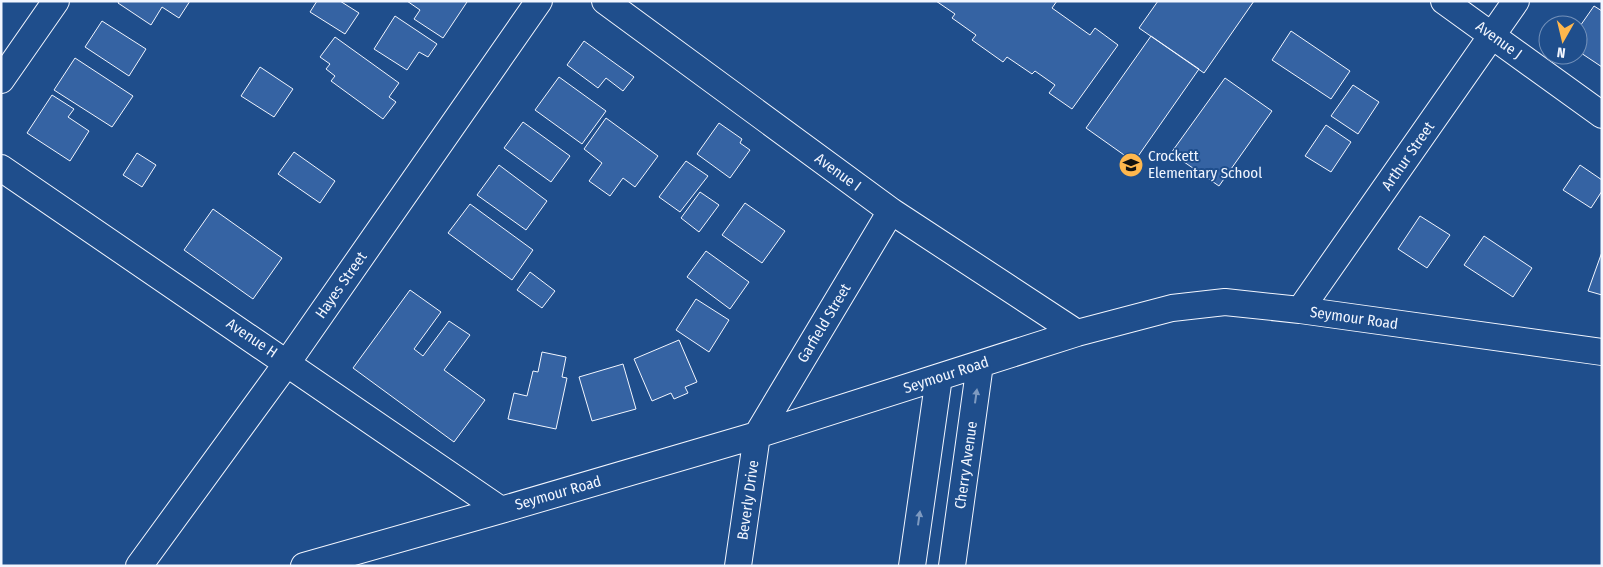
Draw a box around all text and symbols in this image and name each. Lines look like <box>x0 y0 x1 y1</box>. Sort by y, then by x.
north arrow <box>1538 15 1588 65</box>
street label: Avenue J <box>1472 17 1526 63</box>
text: N <box>1556 43 1567 61</box>
street label: Arthur Street <box>1378 118 1438 194</box>
place label: Crockett Elementary School <box>1148 147 1262 182</box>
street label: Avenue I <box>811 149 865 195</box>
school or university icon: Crockett Elementary School <box>1118 152 1144 178</box>
street label: Hayes Street <box>312 248 371 322</box>
street label: Garfield Street <box>793 280 855 366</box>
street label: Seymour Road <box>1309 303 1399 333</box>
street label: Avenue H <box>223 314 281 362</box>
street label: Seymour Road <box>901 353 991 397</box>
one-way arrow <box>972 388 980 404</box>
street label: Cherry Avenue <box>951 420 981 510</box>
street label: Beverly Drive <box>733 459 763 541</box>
street label: Seymour Road <box>513 472 603 514</box>
one-way arrow <box>915 509 923 525</box>

